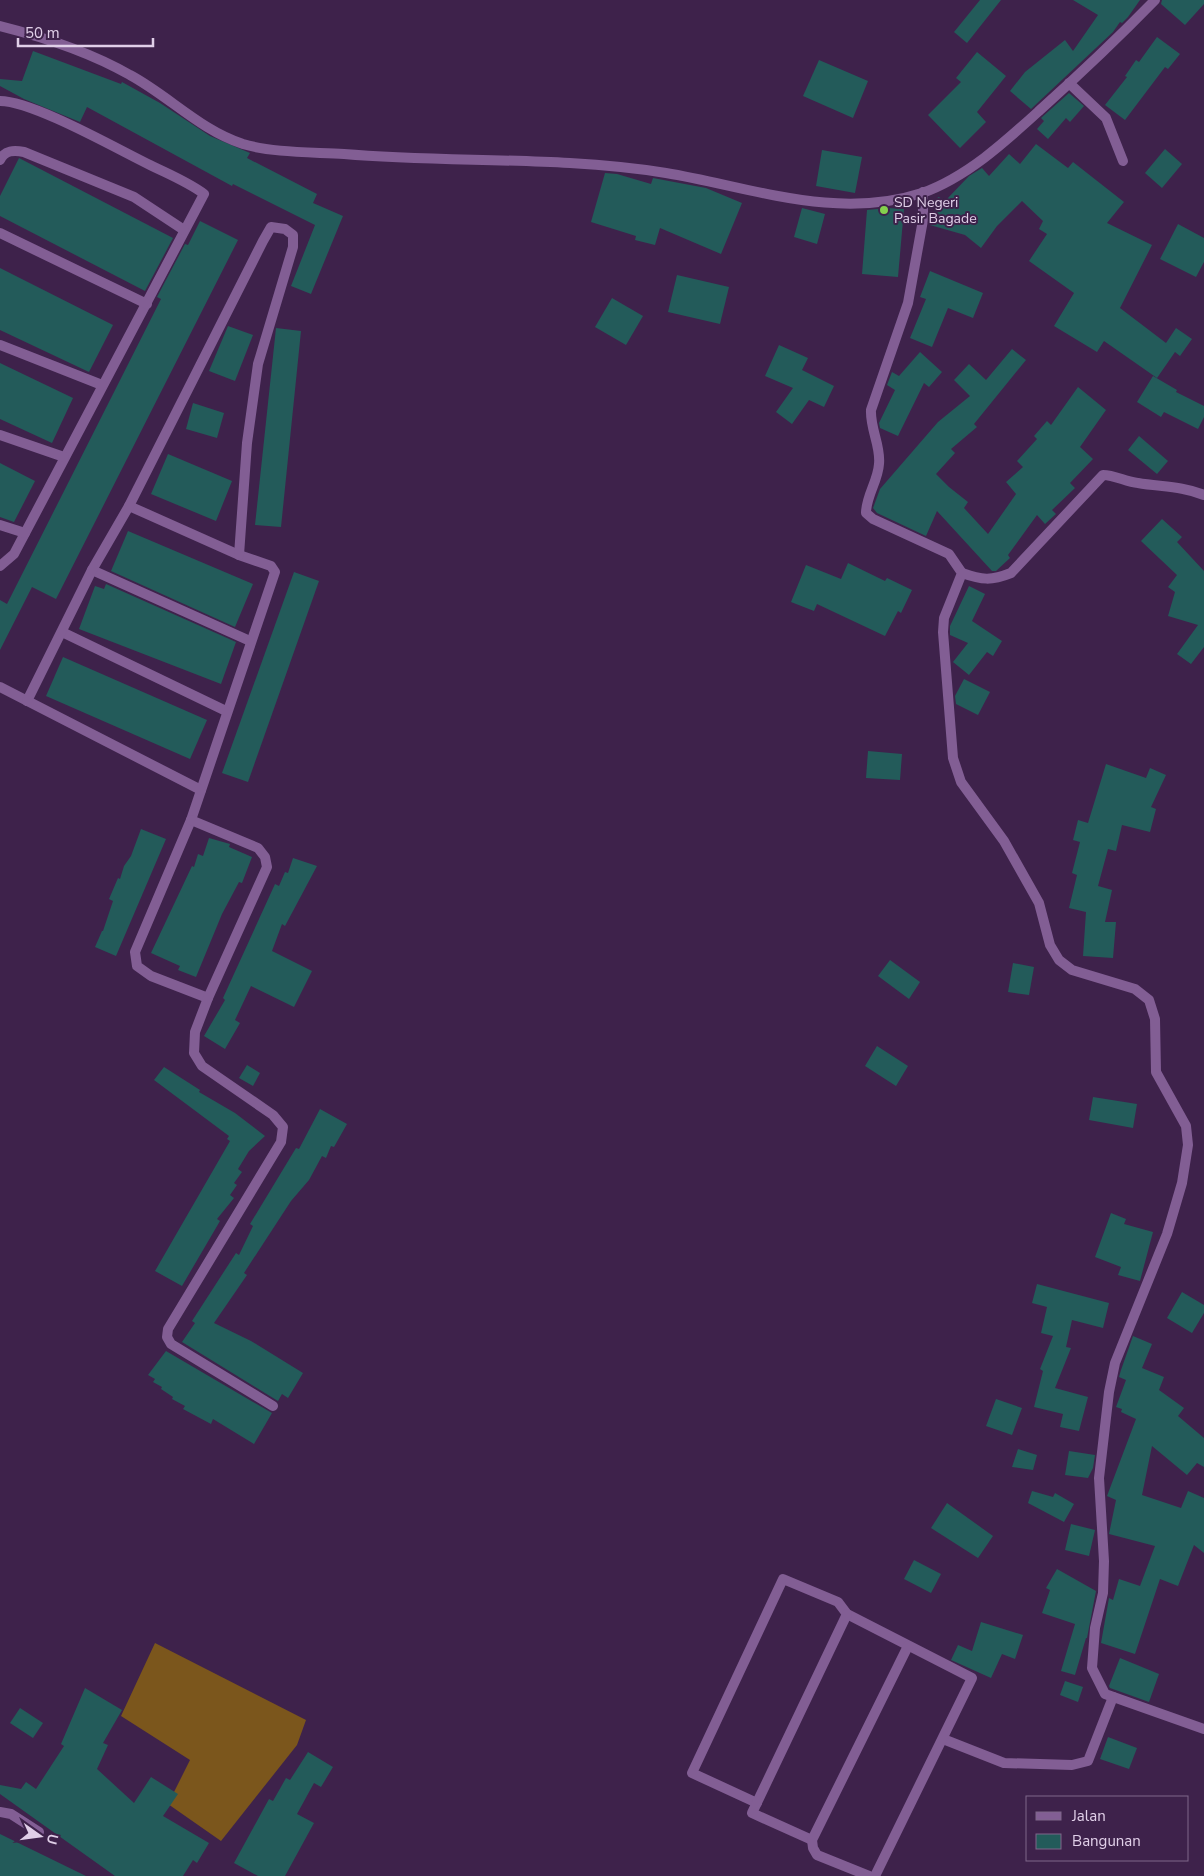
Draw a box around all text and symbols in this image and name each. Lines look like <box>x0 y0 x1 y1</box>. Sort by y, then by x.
scale bar <box>18 15 152 47</box>
text: 50 m <box>25 23 60 43</box>
place label: SD Negeri Pasir Bagade <box>894 193 977 228</box>
marker: SD Negeri Pasir Bagade <box>878 204 890 216</box>
legend <box>1026 1796 1189 1861</box>
text: Jalan <box>1071 1806 1106 1826</box>
north arrow <box>15 1811 65 1861</box>
text: Bangunan <box>1072 1831 1141 1851</box>
text: U <box>42 1832 63 1846</box>

